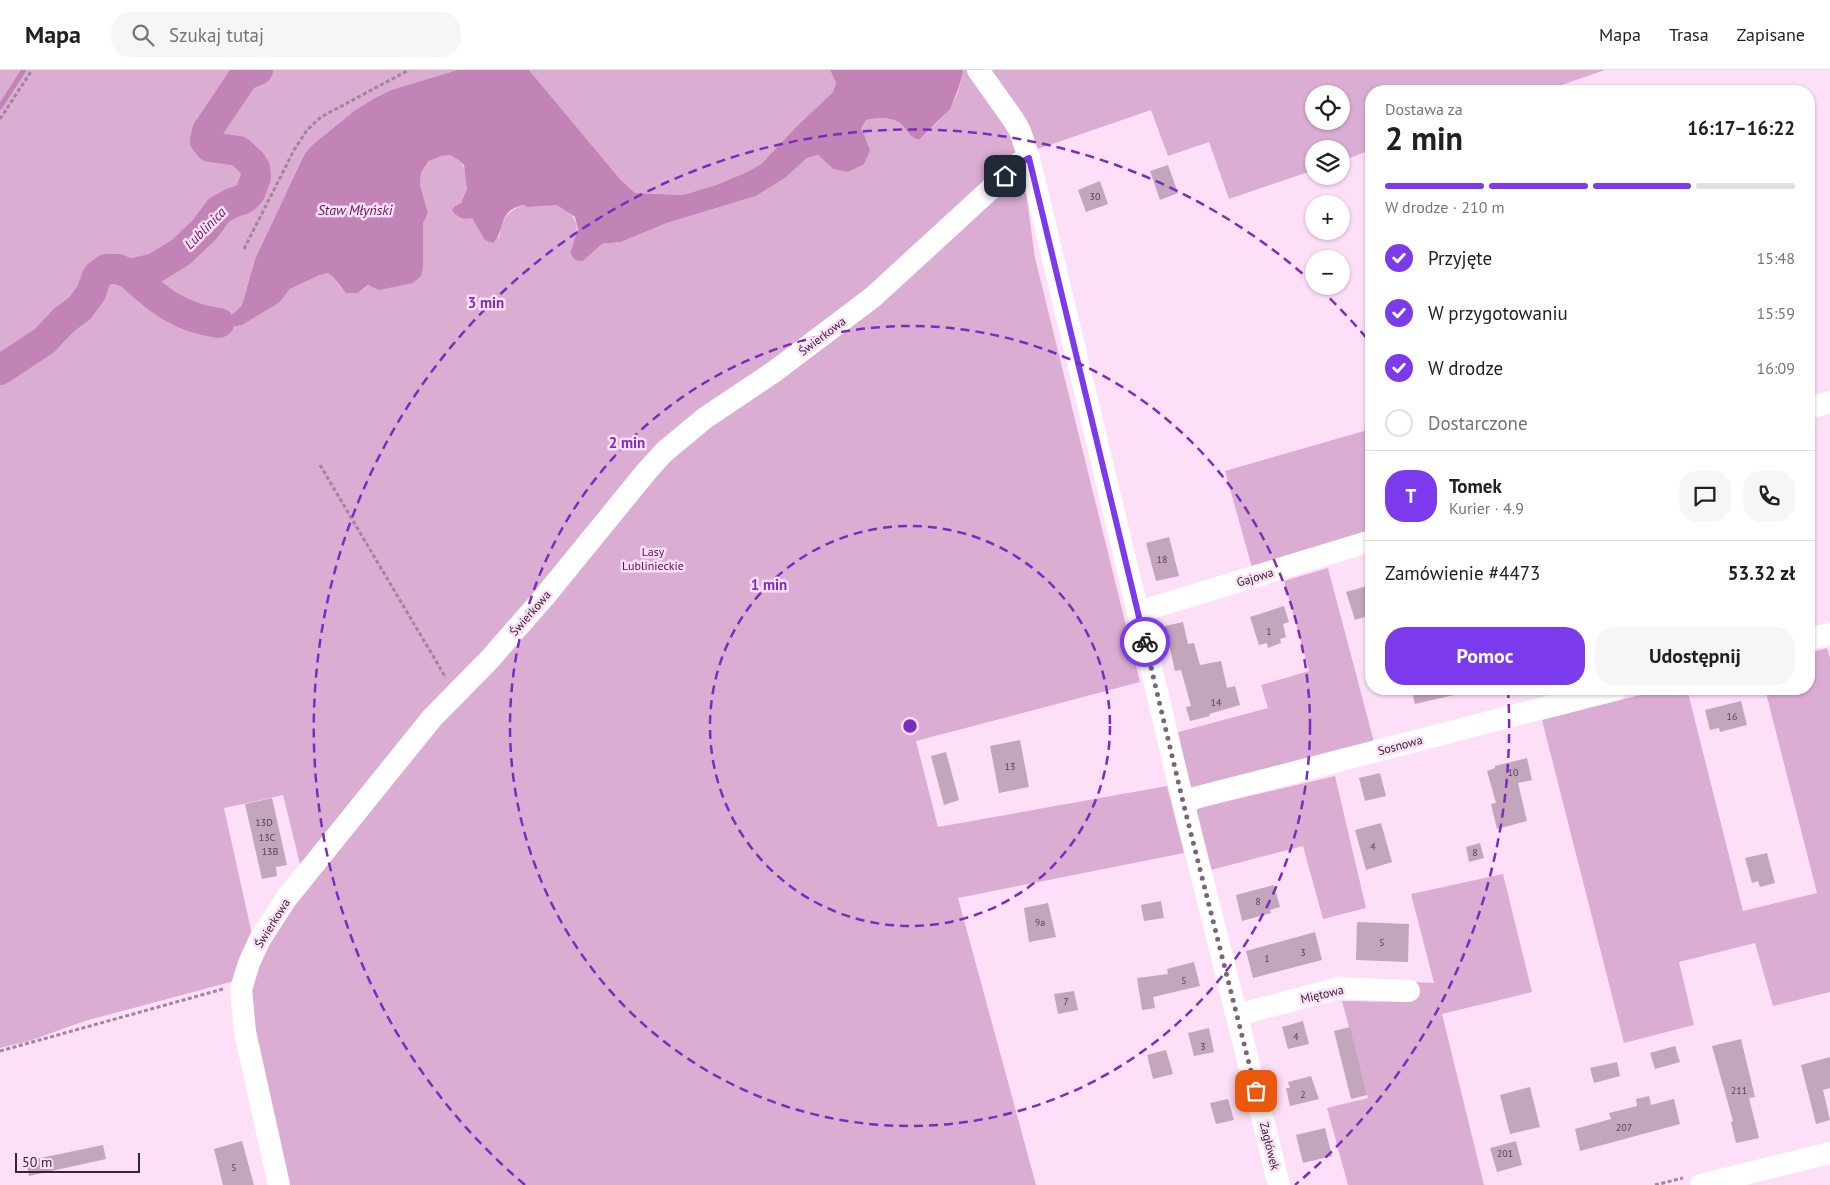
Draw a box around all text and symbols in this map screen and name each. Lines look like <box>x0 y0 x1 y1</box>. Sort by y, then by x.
search box <box>111 12 461 57</box>
text: Mapa <box>25 19 81 50</box>
icon: search <box>129 21 157 49</box>
text: Szukaj tutaj <box>169 23 264 47</box>
text: Mapa <box>1599 23 1641 46</box>
text: Trasa <box>1669 23 1709 46</box>
text: Zapisane <box>1737 23 1805 46</box>
map controls <box>1305 85 1350 295</box>
button: locate <box>1305 85 1350 130</box>
text: Dostawa za <box>1385 99 1463 119</box>
text: 16:17–16:22 <box>1687 116 1795 140</box>
text: 2 min <box>1385 117 1463 159</box>
button: layers <box>1305 140 1350 185</box>
pin <box>984 155 1026 197</box>
icon: home <box>991 162 1019 190</box>
house number: 30 <box>1090 190 1101 203</box>
button: + <box>1305 195 1350 240</box>
text: W drodze · 210 m <box>1385 197 1505 217</box>
water label: Staw Młyński <box>318 201 393 219</box>
water label: Lublinica <box>180 203 230 253</box>
icon: check <box>1385 244 1413 272</box>
text: Przyjęte <box>1428 246 1492 270</box>
text: 15:48 <box>1757 248 1795 268</box>
button: − <box>1305 250 1350 295</box>
text: 3 min <box>468 293 504 312</box>
icon: check <box>1385 299 1413 327</box>
text: W przygotowaniu <box>1428 301 1568 325</box>
text: 15:59 <box>1757 303 1795 323</box>
street label: Świerkowa <box>795 313 849 359</box>
icon: check <box>1385 354 1413 382</box>
text: W drodze <box>1428 356 1503 380</box>
text: 16:09 <box>1757 358 1795 378</box>
text: Dostarczone <box>1428 411 1528 435</box>
text: 2 min <box>609 433 645 452</box>
button: chat <box>1679 470 1731 522</box>
button: phone <box>1743 470 1795 522</box>
text: Tomek <box>1449 474 1502 498</box>
text: T <box>1406 484 1416 508</box>
text: Kurier · 4.9 <box>1449 498 1524 518</box>
park label: Lasy Lublinieckie <box>622 544 684 573</box>
house number: 18 <box>1157 553 1167 566</box>
text: Zamówienie #4473 <box>1385 561 1540 585</box>
text: 53.32 zł <box>1728 561 1795 585</box>
street label: Gajowa <box>1235 564 1275 590</box>
text: 1 min <box>751 575 787 594</box>
street label: Świerkowa <box>506 587 554 639</box>
courier <box>1120 617 1170 667</box>
house number: 1 <box>1266 625 1272 638</box>
button: Pomoc <box>1385 627 1585 685</box>
button: Udostępnij <box>1595 627 1795 685</box>
icon: bike <box>1131 628 1159 656</box>
house number: 14 <box>1211 696 1222 709</box>
house number: 16 <box>1727 710 1737 723</box>
centre of rings <box>901 717 919 735</box>
street label: Sosnowa <box>1376 732 1424 758</box>
house number: 13 <box>1005 760 1015 773</box>
house number: 10 <box>1508 766 1519 779</box>
house number: 13D <box>255 816 273 829</box>
house number: 13C <box>259 831 276 844</box>
house number: 4 <box>1370 840 1376 853</box>
house number: 13B <box>262 845 279 858</box>
house number: 8 <box>1472 846 1478 859</box>
house number: 8 <box>1255 895 1261 908</box>
street label: Świerkowa <box>251 896 293 950</box>
house number: 9a <box>1035 916 1045 929</box>
house number: 5 <box>1379 936 1385 949</box>
house number: 3 <box>1300 946 1306 959</box>
house number: 1 <box>1264 952 1270 965</box>
house number: 5 <box>1181 974 1187 987</box>
street label: Miętowa <box>1299 982 1345 1006</box>
house number: 7 <box>1063 995 1069 1008</box>
house number: 4 <box>1293 1030 1299 1043</box>
house number: 3 <box>1200 1040 1206 1053</box>
pin <box>1235 1070 1277 1112</box>
icon: bag <box>1242 1077 1270 1105</box>
house number: 211 <box>1731 1084 1747 1097</box>
house number: 2 <box>1300 1088 1306 1101</box>
street label: Zagłówek <box>1257 1120 1283 1172</box>
house number: 207 <box>1616 1121 1632 1134</box>
house number: 201 <box>1497 1147 1513 1160</box>
scale bar <box>15 1150 140 1173</box>
text: 50 m <box>22 1153 52 1171</box>
house number: 5 <box>231 1161 237 1174</box>

